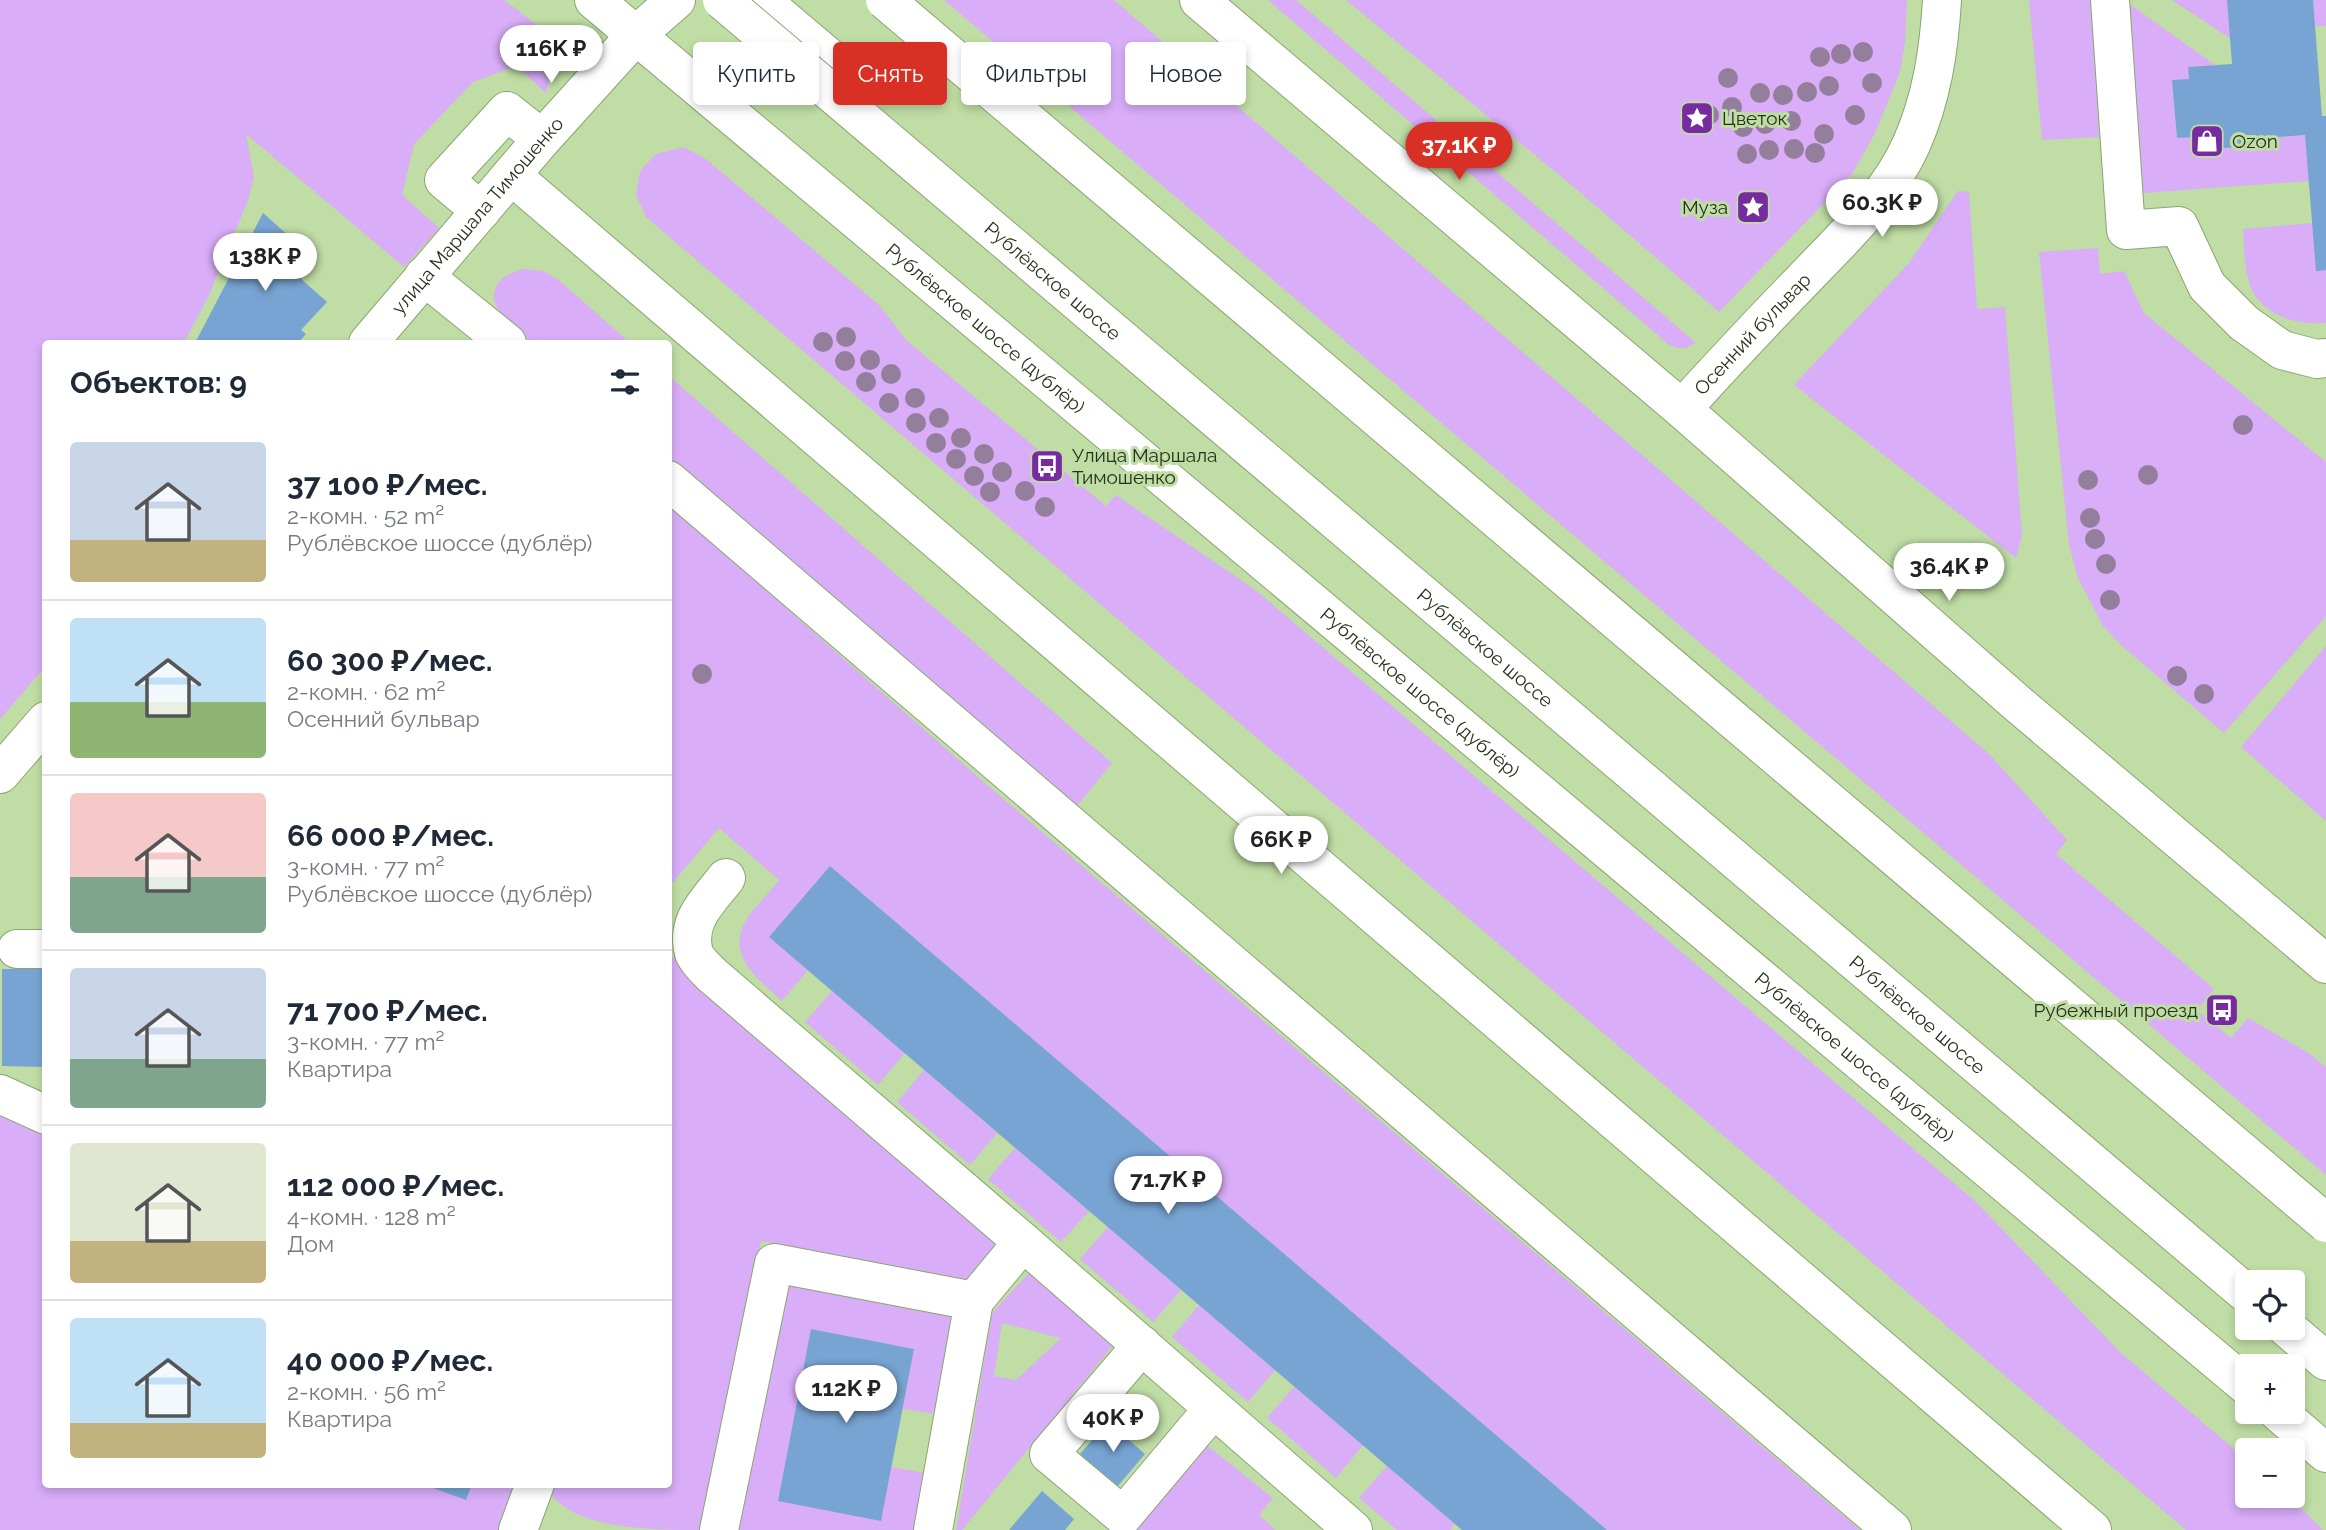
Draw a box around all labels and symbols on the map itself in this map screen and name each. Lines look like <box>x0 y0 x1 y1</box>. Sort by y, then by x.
pin: 116K ₽ <box>494 25 608 85</box>
place icon: Цветок <box>1678 99 1716 137</box>
place label: Цветок <box>1722 107 1788 129</box>
street label: улица Маршала Тимошенко <box>387 112 568 318</box>
pin: 37.1K ₽ <box>1394 122 1524 182</box>
shop icon: Ozon <box>2188 122 2226 160</box>
place label: Ozon <box>2232 130 2278 152</box>
pin: 60.3K ₽ <box>1817 180 1947 239</box>
place icon: Муза <box>1734 188 1772 226</box>
place label: Муза <box>1682 196 1728 218</box>
street label: Рублёвское шоссе <box>980 217 1125 345</box>
pin: 138K ₽ <box>208 233 322 293</box>
street label: Рублёвское шоссе (дублёр) <box>882 239 1089 418</box>
street label: Осенний бульвар <box>1690 268 1815 399</box>
place label: Улица Маршала Тимошенко <box>1072 444 1217 488</box>
bus stop icon: Улица Маршала Тимошенко <box>1028 447 1066 485</box>
pin: 36.4K ₽ <box>1884 544 2014 603</box>
street label: Рублёвское шоссе <box>1413 584 1558 711</box>
street label: Рублёвское шоссе (дублёр) <box>1316 603 1524 782</box>
pin: 66K ₽ <box>1232 816 1330 876</box>
street label: Рублёвское шоссе <box>1845 951 1990 1078</box>
street label: Рублёвское шоссе (дублёр) <box>1751 967 1958 1146</box>
bus stop icon: Рубежный проезд <box>2203 991 2241 1029</box>
place label: Рубежный проезд <box>2033 999 2198 1021</box>
pin: 71.7K ₽ <box>1103 1156 1233 1216</box>
pin: 112K ₽ <box>789 1366 903 1425</box>
pin: 40K ₽ <box>1064 1394 1162 1454</box>

